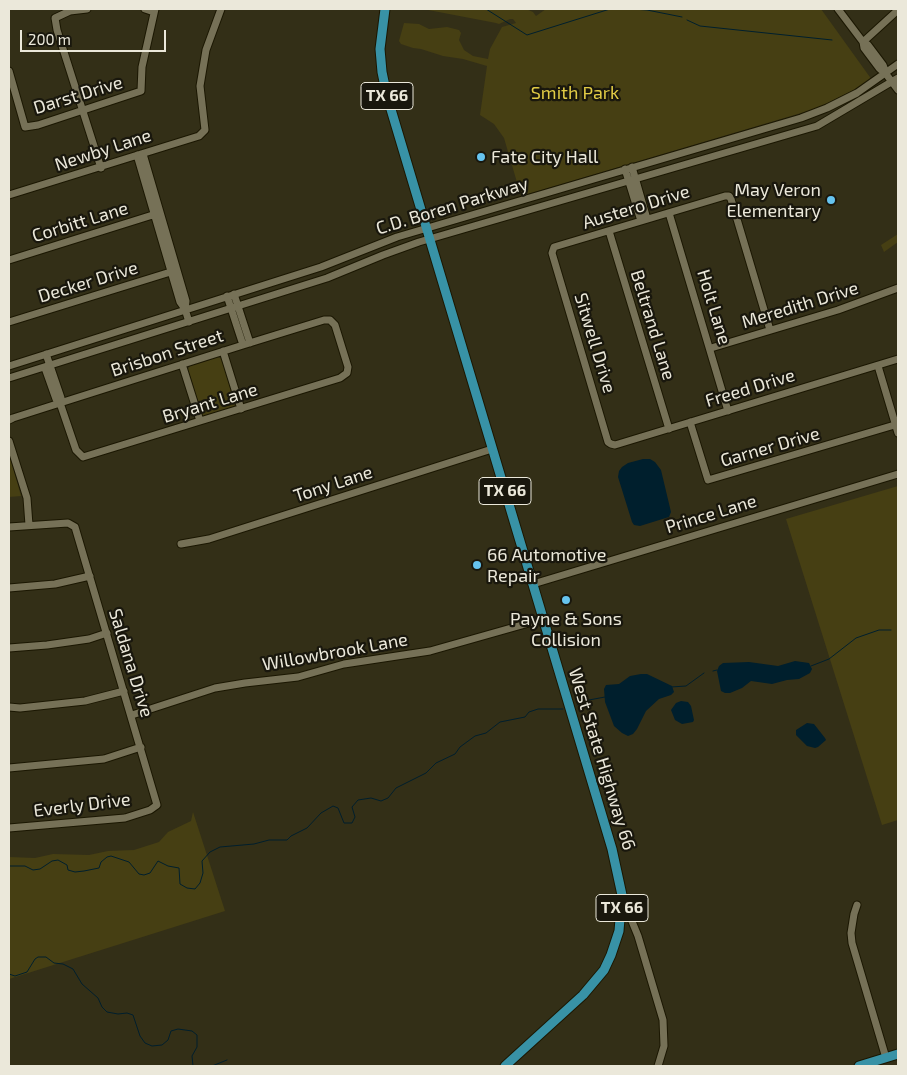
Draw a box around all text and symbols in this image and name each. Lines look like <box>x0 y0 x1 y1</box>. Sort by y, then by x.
scale bar <box>22 20 169 52</box>
text: 200 m <box>28 30 71 48</box>
street label: Darst Drive <box>31 71 125 119</box>
road number: TX 66 <box>361 82 413 110</box>
park label: Smith Park <box>531 82 619 104</box>
street label: Newby Lane <box>52 124 154 176</box>
place label: Fate City Hall <box>491 146 598 168</box>
marker: Fate City Hall <box>475 151 487 163</box>
street label: C.D. Boren Parkway <box>373 173 531 239</box>
place label: May Veron Elementary <box>727 179 821 222</box>
street label: Austero Drive <box>580 180 692 234</box>
marker: May Veron Elementary <box>825 194 837 206</box>
street label: Corbitt Lane <box>29 197 131 247</box>
street label: Decker Drive <box>36 257 140 307</box>
street label: Beltrand Lane <box>626 267 680 383</box>
street label: Holt Lane <box>692 267 736 347</box>
street label: Meredith Drive <box>739 277 861 333</box>
street label: Sitwell Drive <box>570 290 620 396</box>
street label: Brisbon Street <box>108 325 226 381</box>
street label: Freed Drive <box>702 364 798 412</box>
street label: Bryant Lane <box>160 378 260 428</box>
street label: Garner Drive <box>718 422 822 472</box>
street label: Tony Lane <box>291 461 375 507</box>
road number: TX 66 <box>479 478 531 504</box>
street label: Prince Lane <box>663 490 759 538</box>
place label: 66 Automotive Repair <box>487 544 607 586</box>
marker: 66 Automotive Repair <box>471 559 483 571</box>
marker: Payne & Sons Collision <box>560 594 572 606</box>
street label: Saldana Drive <box>104 606 158 720</box>
place label: Payne & Sons Collision <box>510 608 622 650</box>
street label: Willowbrook Lane <box>261 629 409 675</box>
street label: West State Highway 66 <box>564 665 640 853</box>
street label: Everly Drive <box>32 788 132 822</box>
road number: TX 66 <box>596 894 648 921</box>

